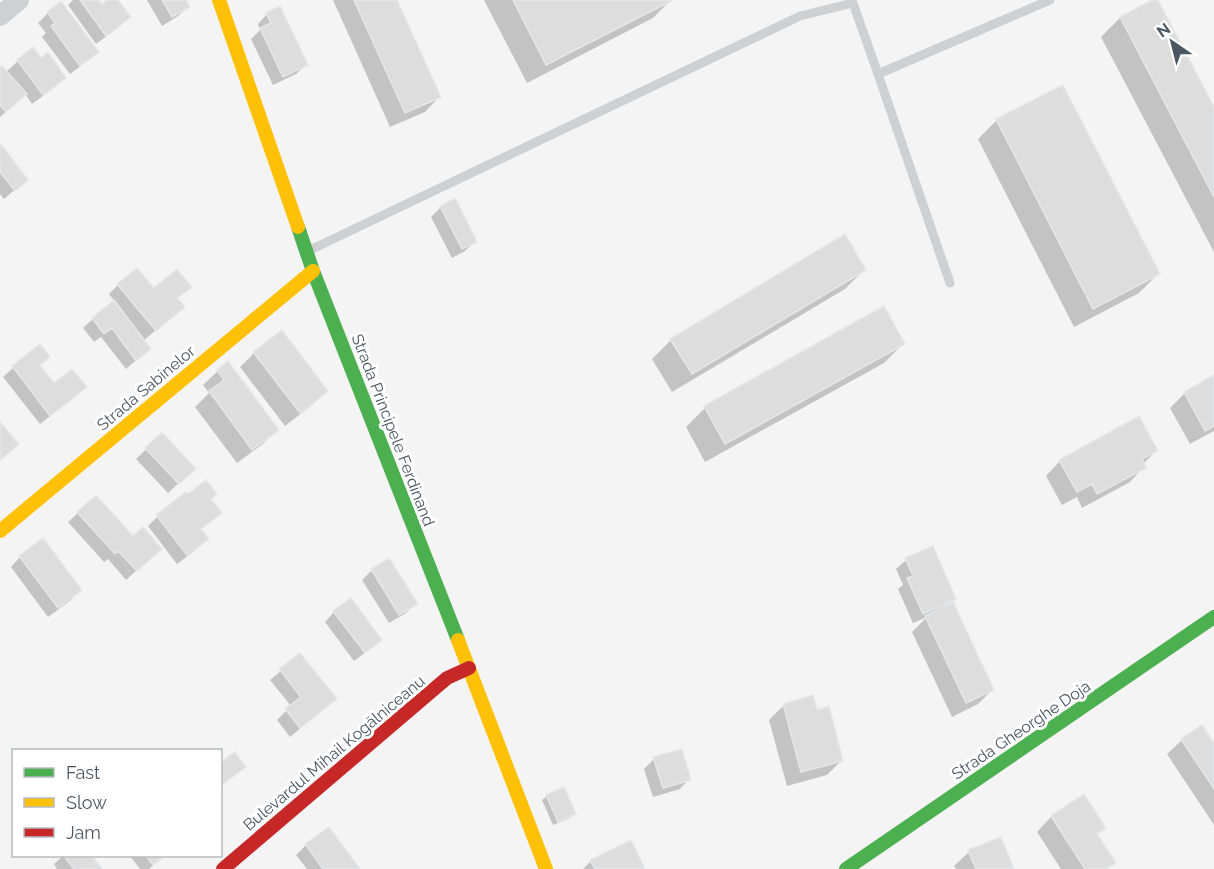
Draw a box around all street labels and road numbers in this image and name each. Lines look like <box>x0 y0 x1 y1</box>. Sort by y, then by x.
street label: Strada Principele Ferdinand <box>348 331 438 529</box>
street label: Strada Sabinelor <box>93 341 199 434</box>
street label: Bulevardul Mihail Kogălniceanu <box>239 671 429 835</box>
street label: Strada Gheorghe Doja <box>948 677 1094 783</box>

